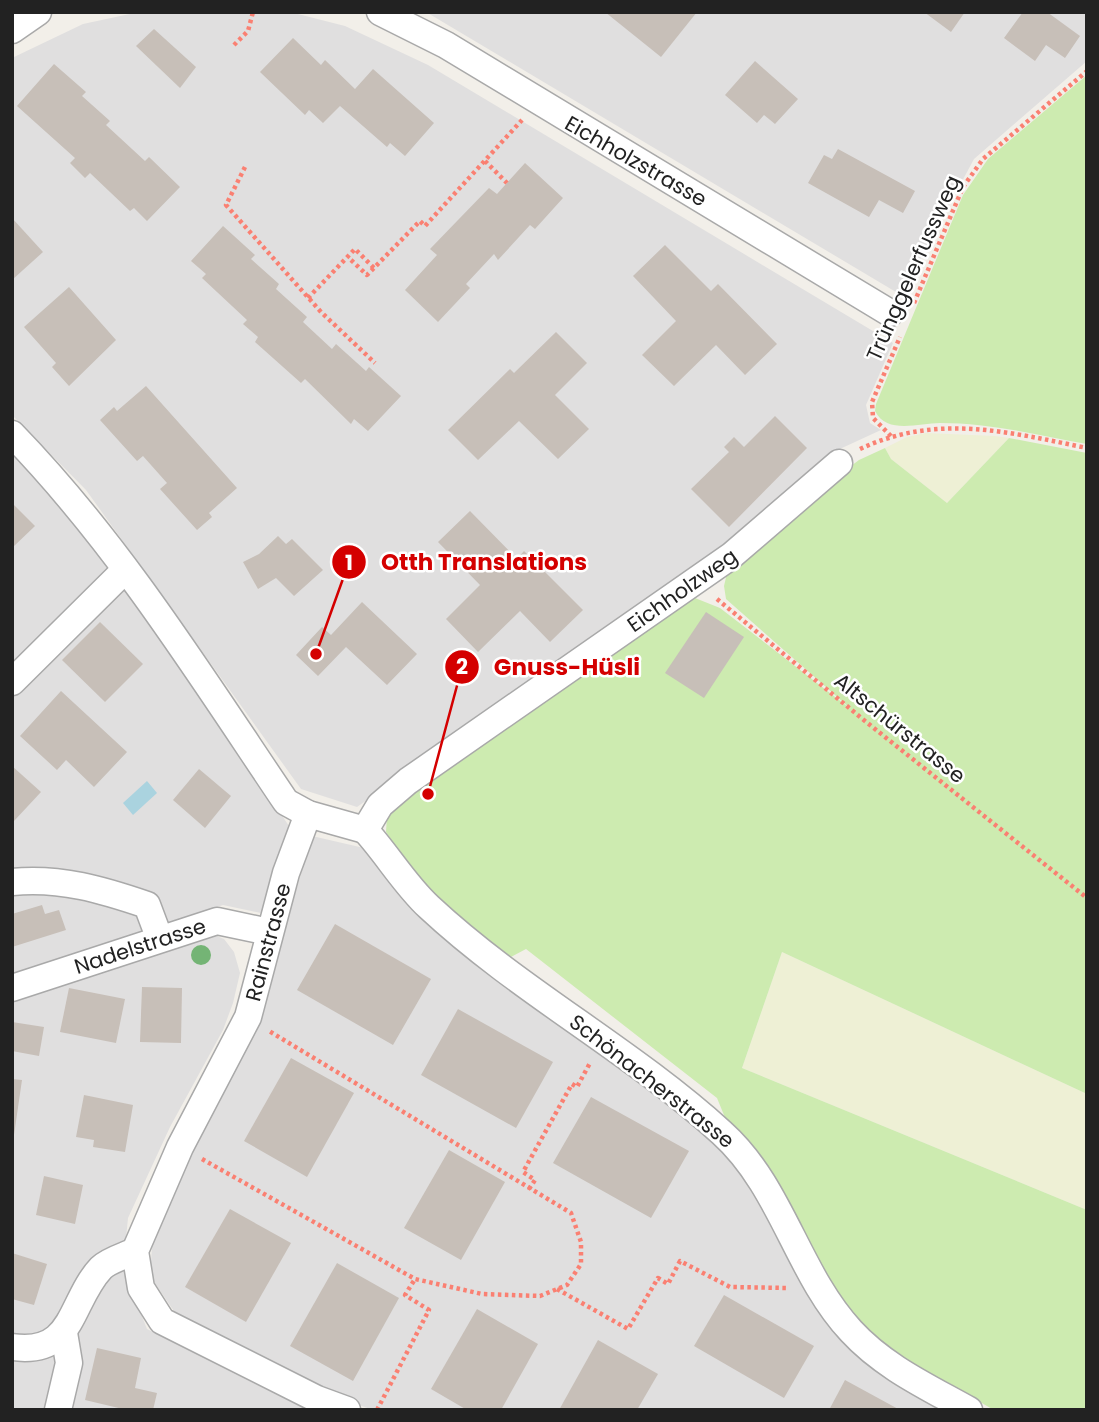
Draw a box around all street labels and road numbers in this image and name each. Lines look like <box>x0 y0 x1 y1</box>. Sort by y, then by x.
street label: Eichholzstrasse <box>560 109 712 213</box>
street label: Trünggelerfussweg <box>859 171 967 365</box>
street label: Eichholzweg <box>621 541 743 639</box>
street label: Altschürstrasse <box>828 666 972 790</box>
street label: Rainstrasse <box>238 880 298 1004</box>
street label: Nadelstrasse <box>70 911 210 981</box>
street label: Schönacherstrasse <box>563 1007 741 1155</box>

